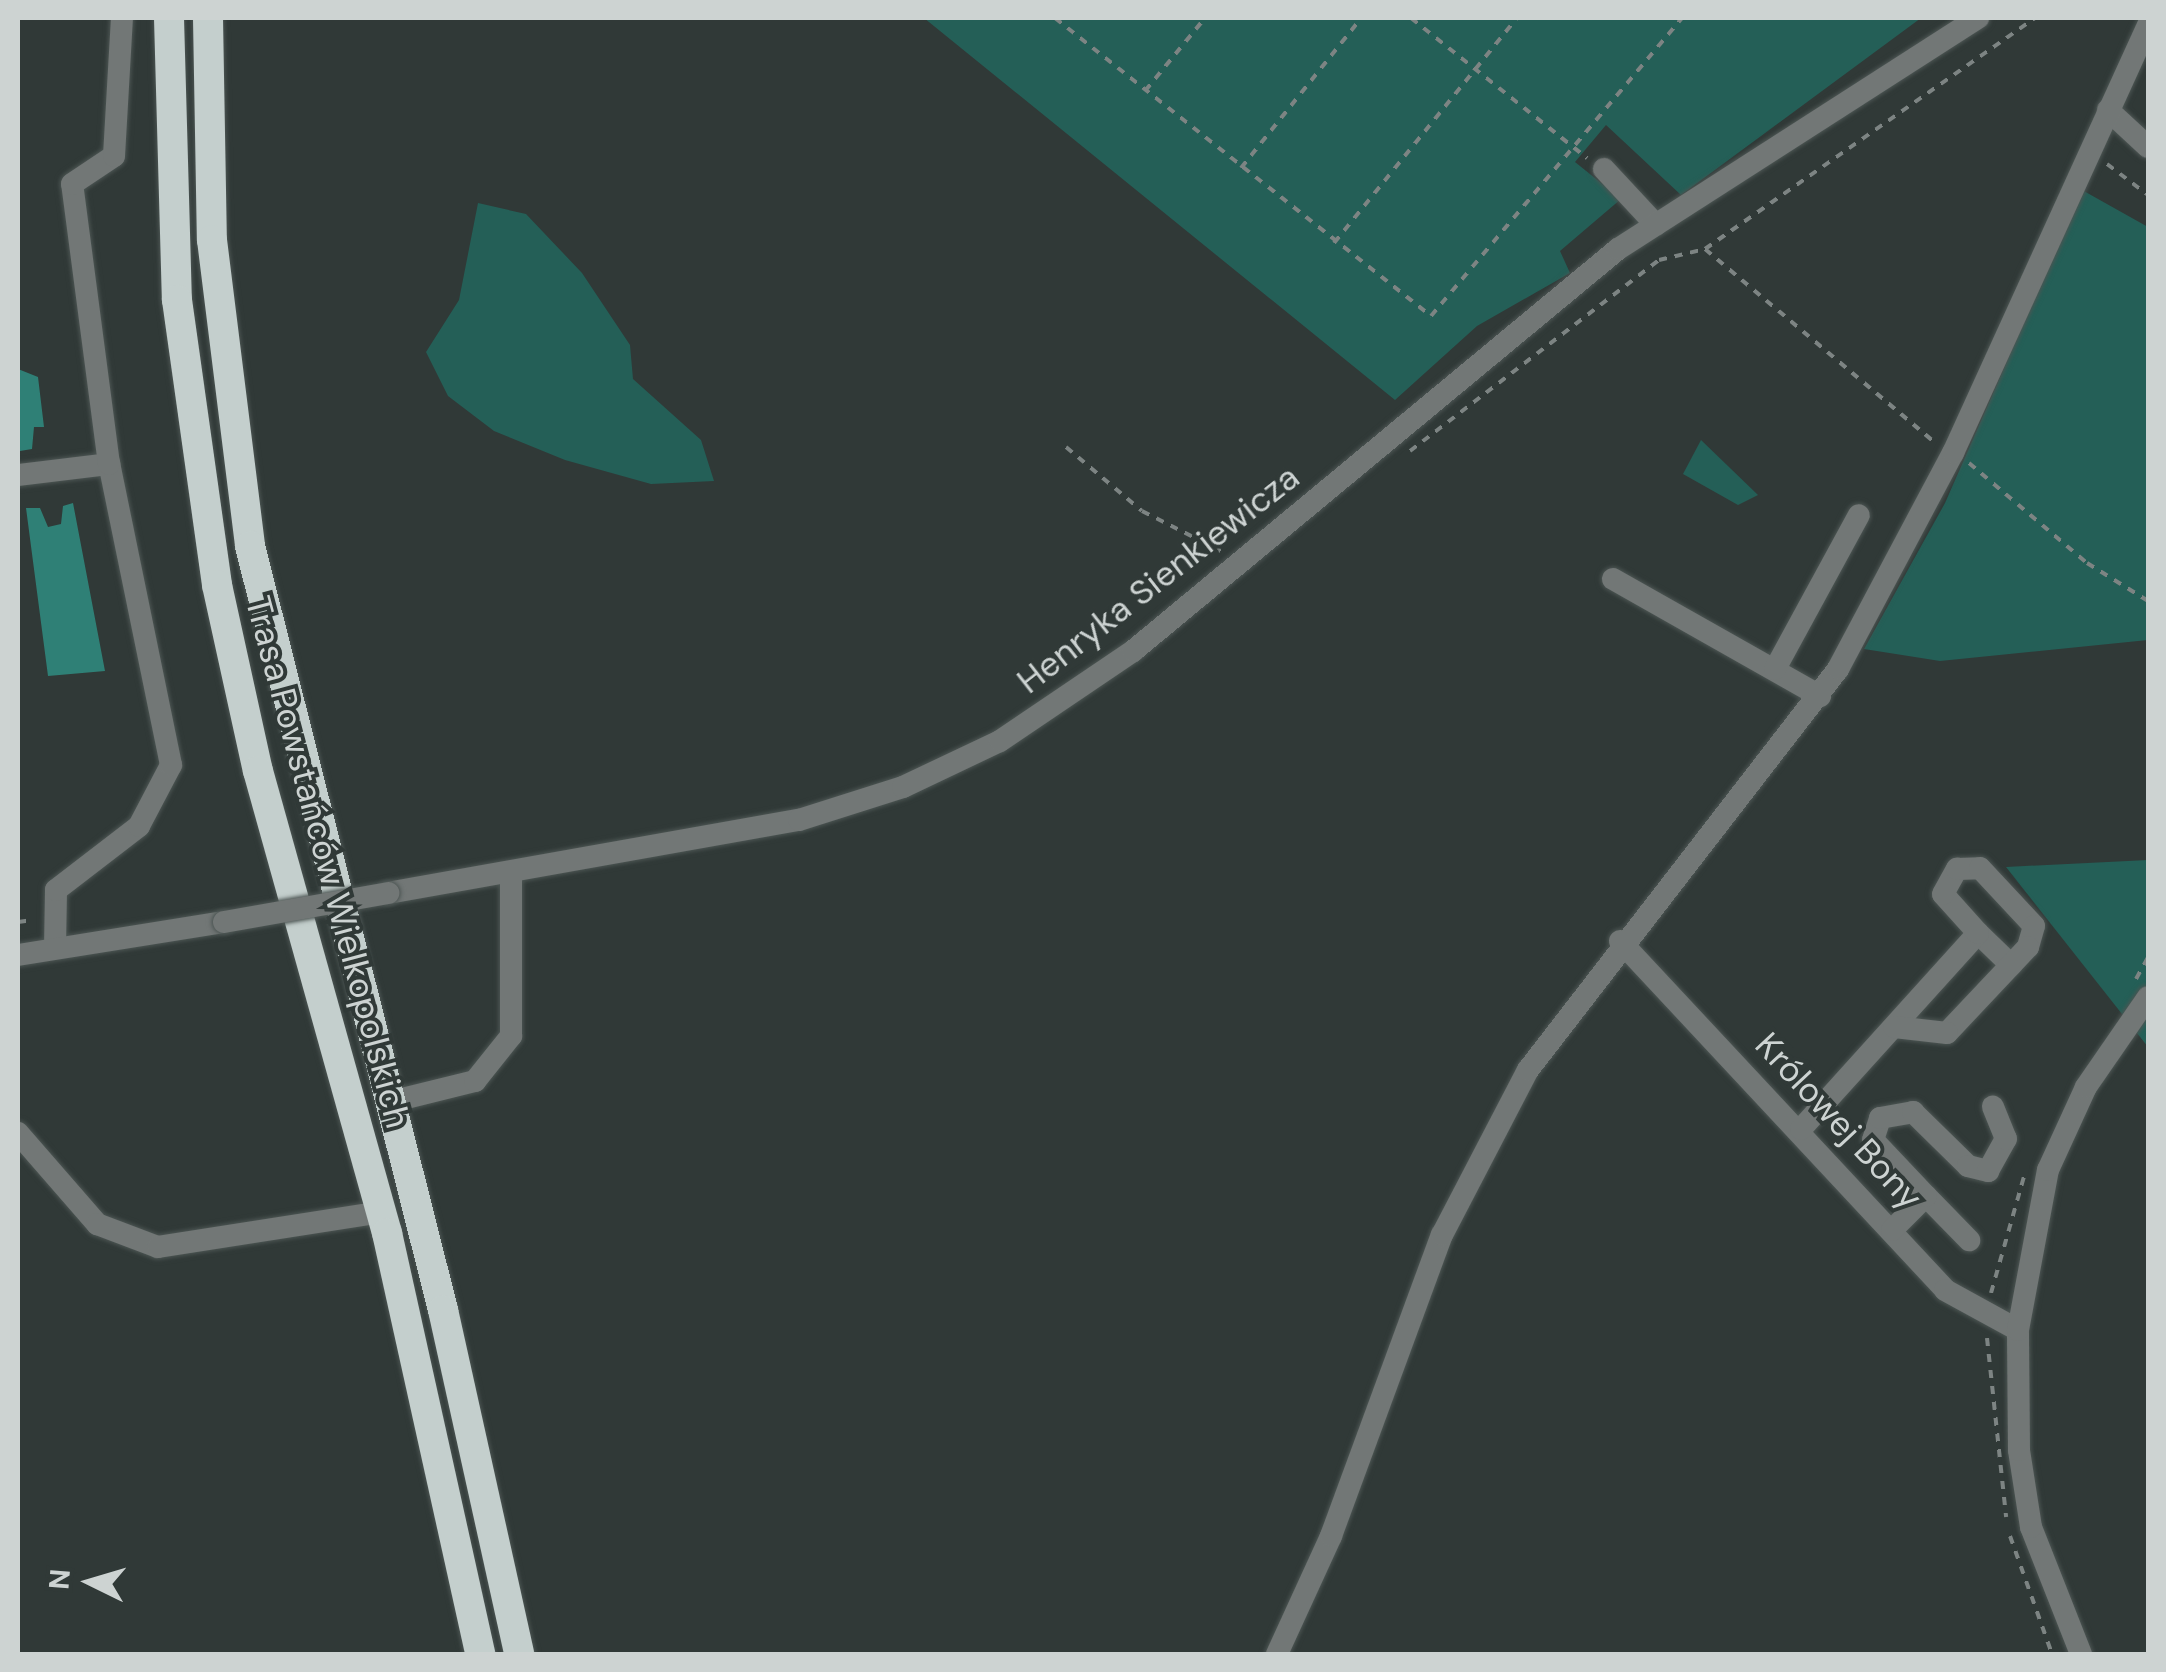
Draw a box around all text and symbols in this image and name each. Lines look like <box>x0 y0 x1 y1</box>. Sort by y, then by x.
street label: Henryka Sienkiewicza <box>1009 456 1307 702</box>
street label: Trasa Powstańców Wielkopolskich <box>237 592 419 1132</box>
street label: Królowej Bony <box>1747 1024 1931 1218</box>
north arrow <box>40 1532 140 1632</box>
text: N <box>40 1568 79 1591</box>

